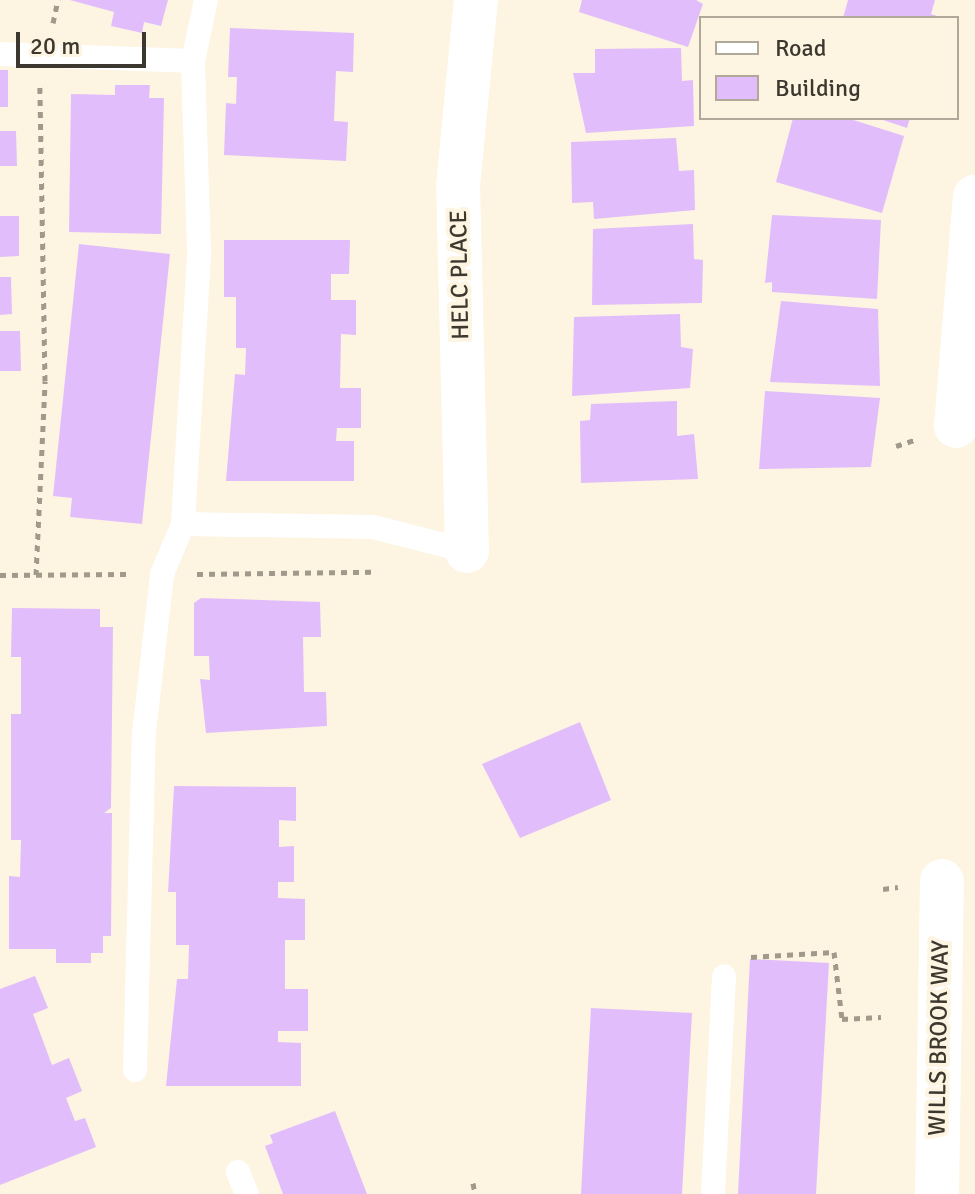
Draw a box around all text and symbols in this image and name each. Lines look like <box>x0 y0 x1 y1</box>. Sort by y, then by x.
scale bar <box>20 16 150 66</box>
legend <box>699 16 959 120</box>
text: 20 m <box>30 31 80 61</box>
text: Road <box>775 33 826 63</box>
text: Building <box>775 73 861 103</box>
street label: HELC PLACE <box>444 210 476 340</box>
street label: WILLS BROOK WAY <box>923 940 955 1136</box>

